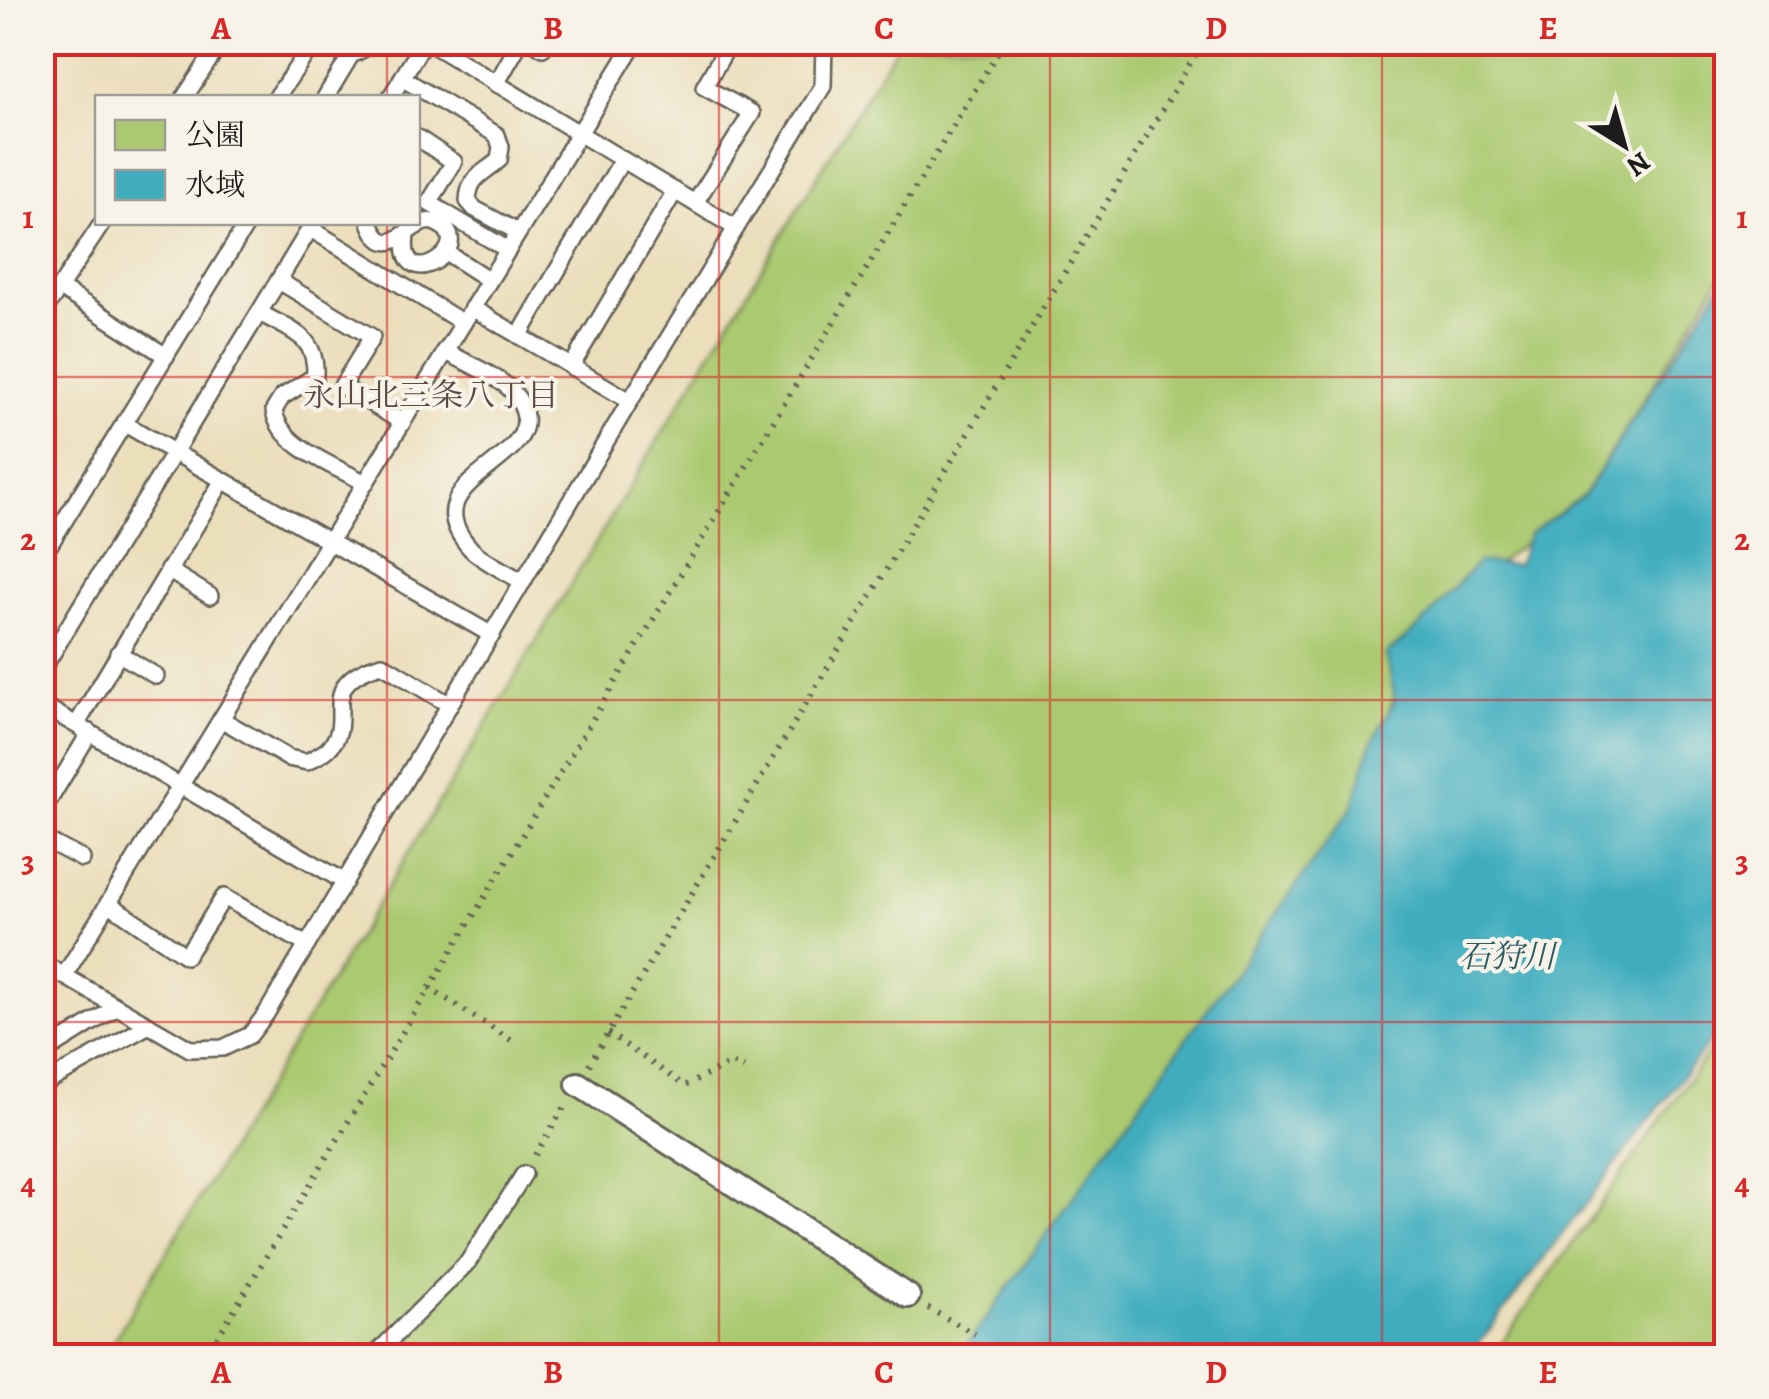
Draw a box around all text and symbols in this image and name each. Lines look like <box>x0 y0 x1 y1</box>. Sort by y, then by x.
text: A <box>210 6 232 50</box>
text: B <box>543 6 563 50</box>
text: C <box>874 6 894 50</box>
text: D <box>1205 6 1227 50</box>
text: E <box>1538 6 1558 50</box>
legend <box>95 95 420 225</box>
north arrow <box>1574 95 1674 195</box>
text: 公園 <box>185 115 245 155</box>
text: N <box>1619 143 1658 185</box>
text: 水域 <box>185 165 245 205</box>
text: 1 <box>22 195 34 239</box>
text: 1 <box>1736 195 1748 239</box>
district label: 永山北三条八丁目 <box>303 373 559 417</box>
text: 2 <box>20 517 36 561</box>
text: 2 <box>1734 517 1750 561</box>
text: 3 <box>21 839 35 883</box>
text: 3 <box>1735 839 1749 883</box>
water label: 石狩川 <box>1459 934 1558 978</box>
text: 4 <box>20 1161 36 1205</box>
text: 4 <box>1734 1161 1750 1205</box>
text: A <box>210 1350 232 1394</box>
text: B <box>543 1350 563 1394</box>
text: C <box>874 1350 894 1394</box>
text: D <box>1205 1350 1227 1394</box>
text: E <box>1538 1350 1558 1394</box>

